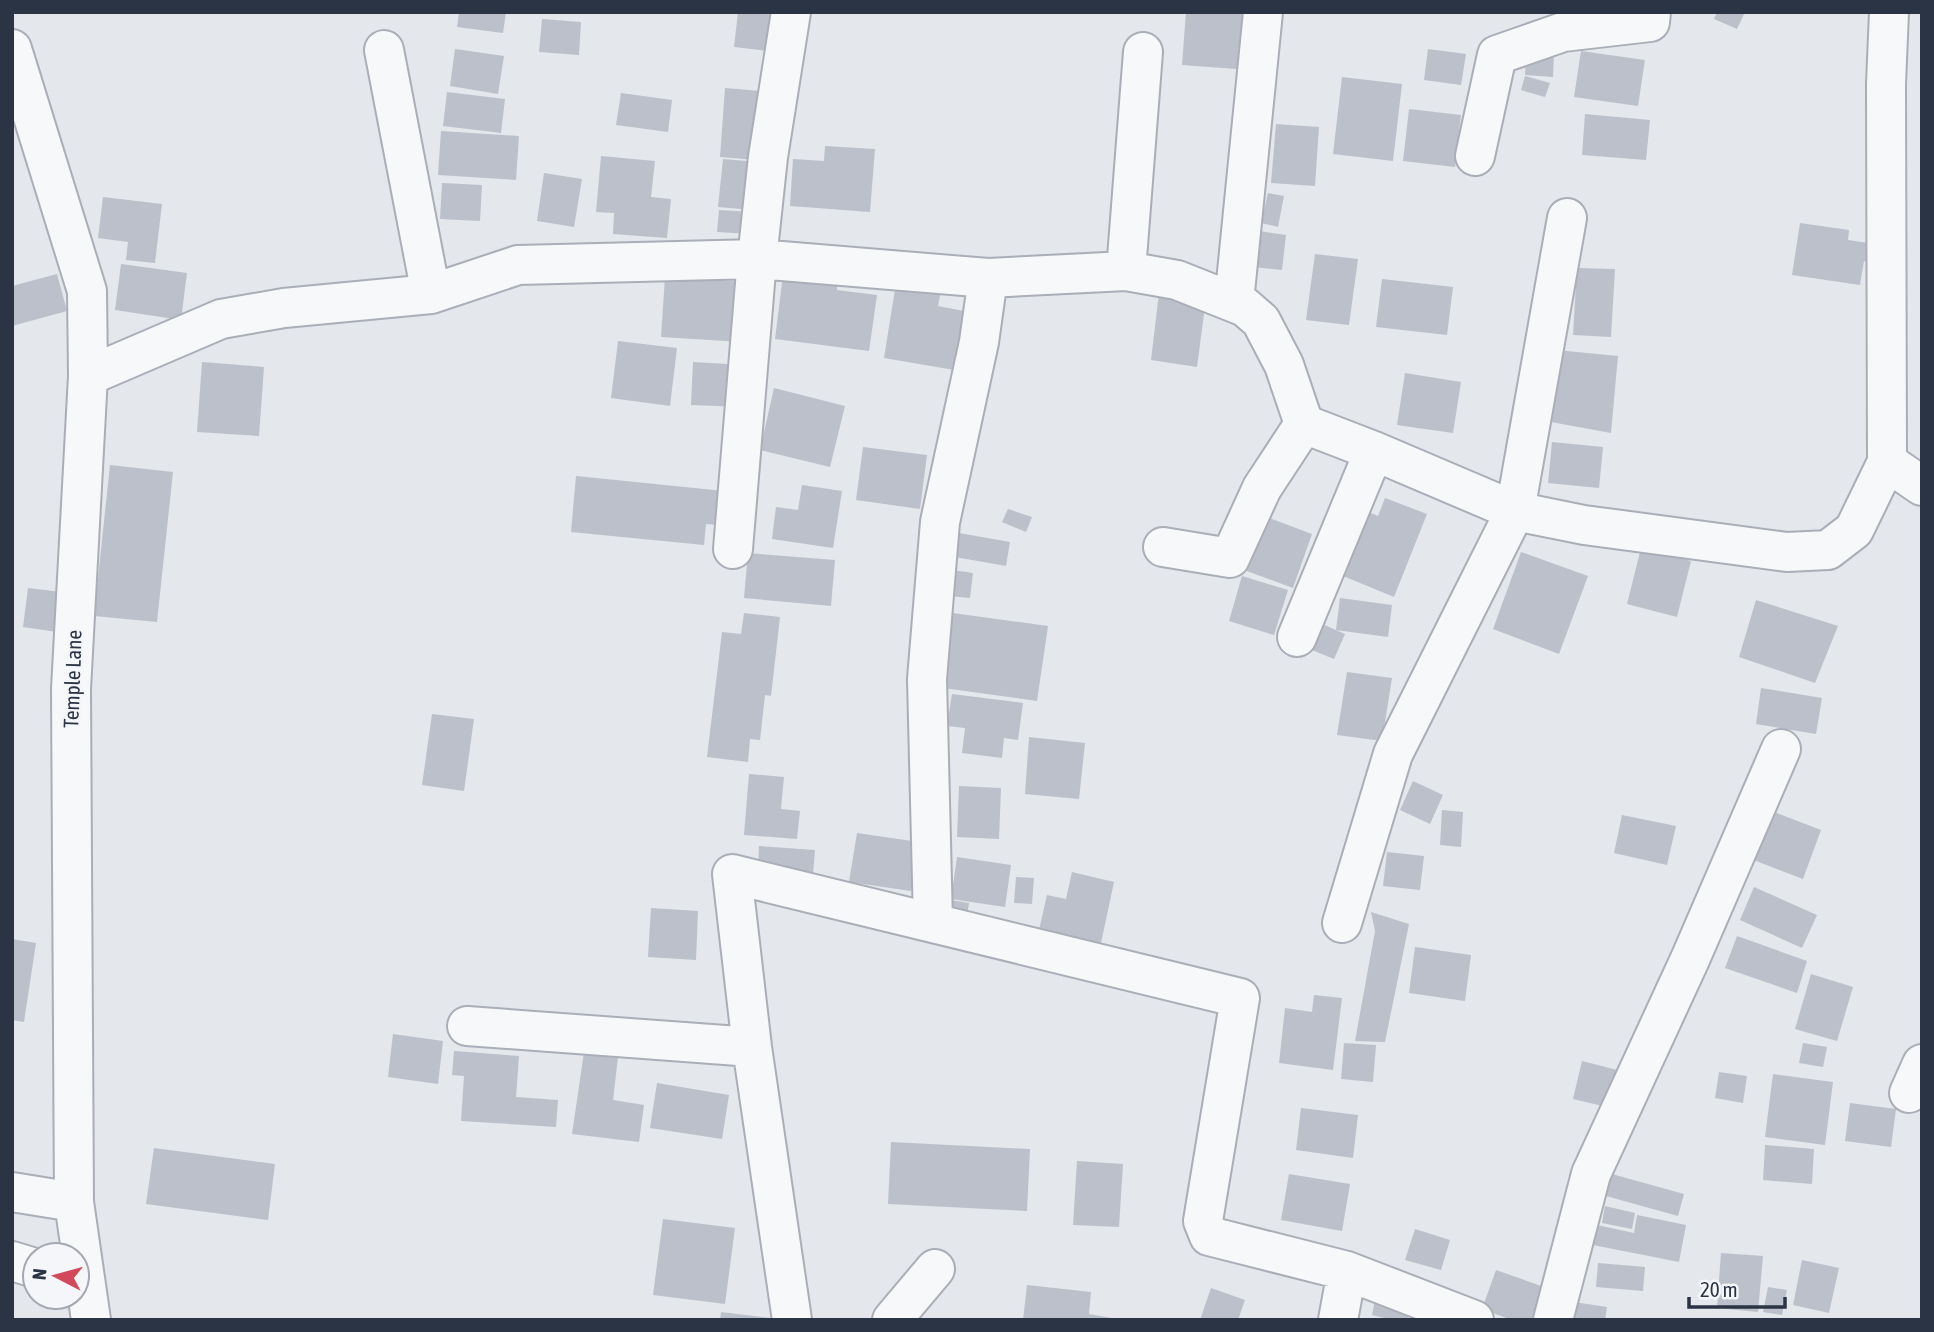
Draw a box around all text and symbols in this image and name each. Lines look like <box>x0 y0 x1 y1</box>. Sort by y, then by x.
street label: Temple Lane <box>58 630 86 728</box>
north arrow <box>21 1241 91 1311</box>
scale bar <box>1689 1266 1785 1310</box>
text: N <box>28 1267 51 1281</box>
text: 20 m <box>1700 1277 1738 1301</box>

